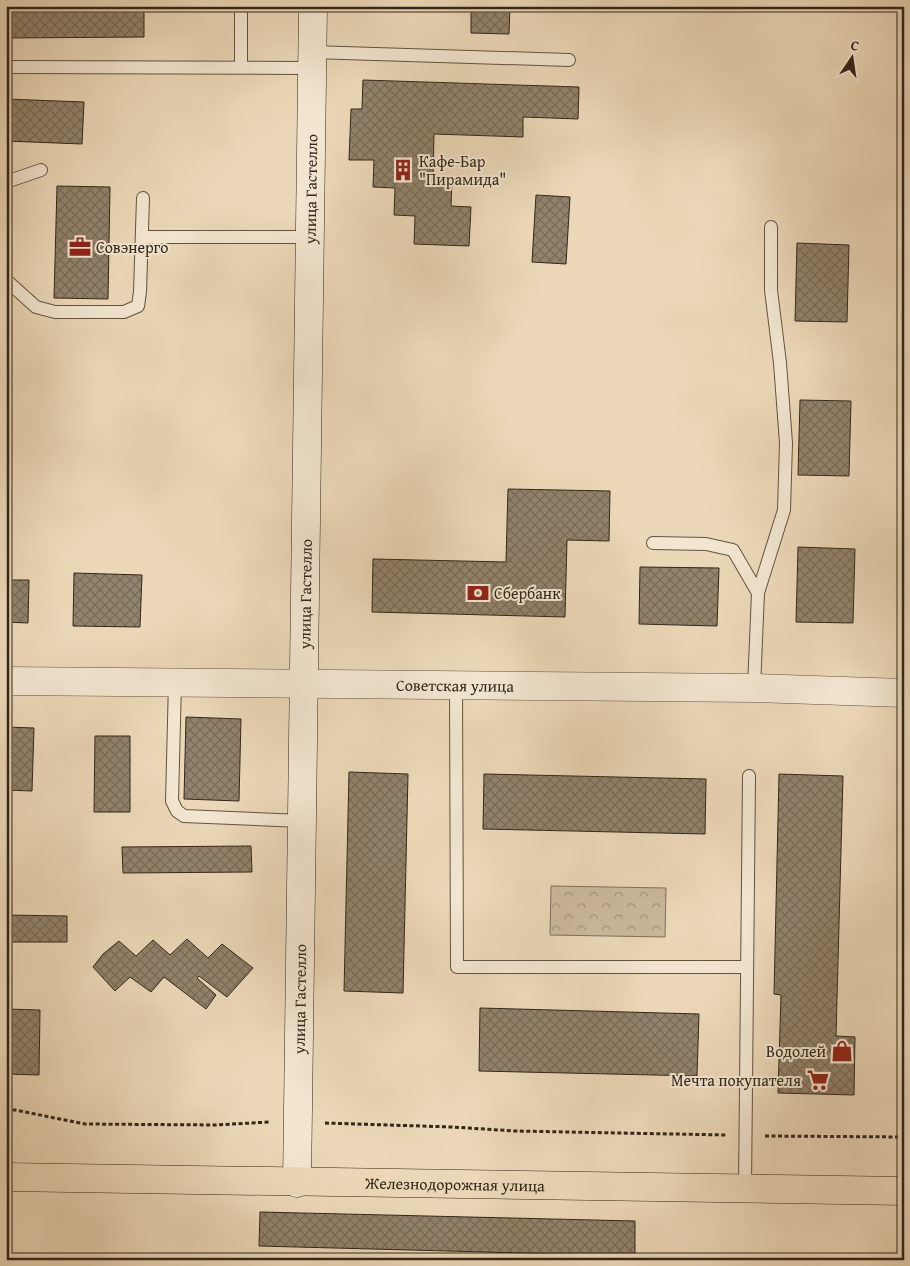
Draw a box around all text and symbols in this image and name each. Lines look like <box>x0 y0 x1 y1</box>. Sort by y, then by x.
north arrow <box>828 32 878 82</box>
text: С <box>849 35 861 56</box>
street label: улица Гастелло <box>298 134 323 245</box>
place label: Кафе-Бар "Пирамида" <box>419 149 506 191</box>
building icon: Кафе-Бар "Пирамида" <box>390 157 416 183</box>
office icon: Совэнерго <box>67 234 93 260</box>
place label: Совэнерго <box>96 235 169 259</box>
street label: улица Гастелло <box>292 539 318 650</box>
bank icon: Сбербанк <box>465 580 491 606</box>
place label: Сбербанк <box>494 581 561 605</box>
street label: Советская улица <box>396 673 514 698</box>
street label: улица Гастелло <box>287 944 312 1055</box>
shop icon: Водолей <box>829 1038 855 1064</box>
place label: Водолей <box>766 1039 826 1063</box>
supermarket icon: Мечта покупателя <box>805 1067 831 1093</box>
place label: Мечта покупателя <box>671 1068 801 1092</box>
street label: Железнодорожная улица <box>364 1171 545 1197</box>

